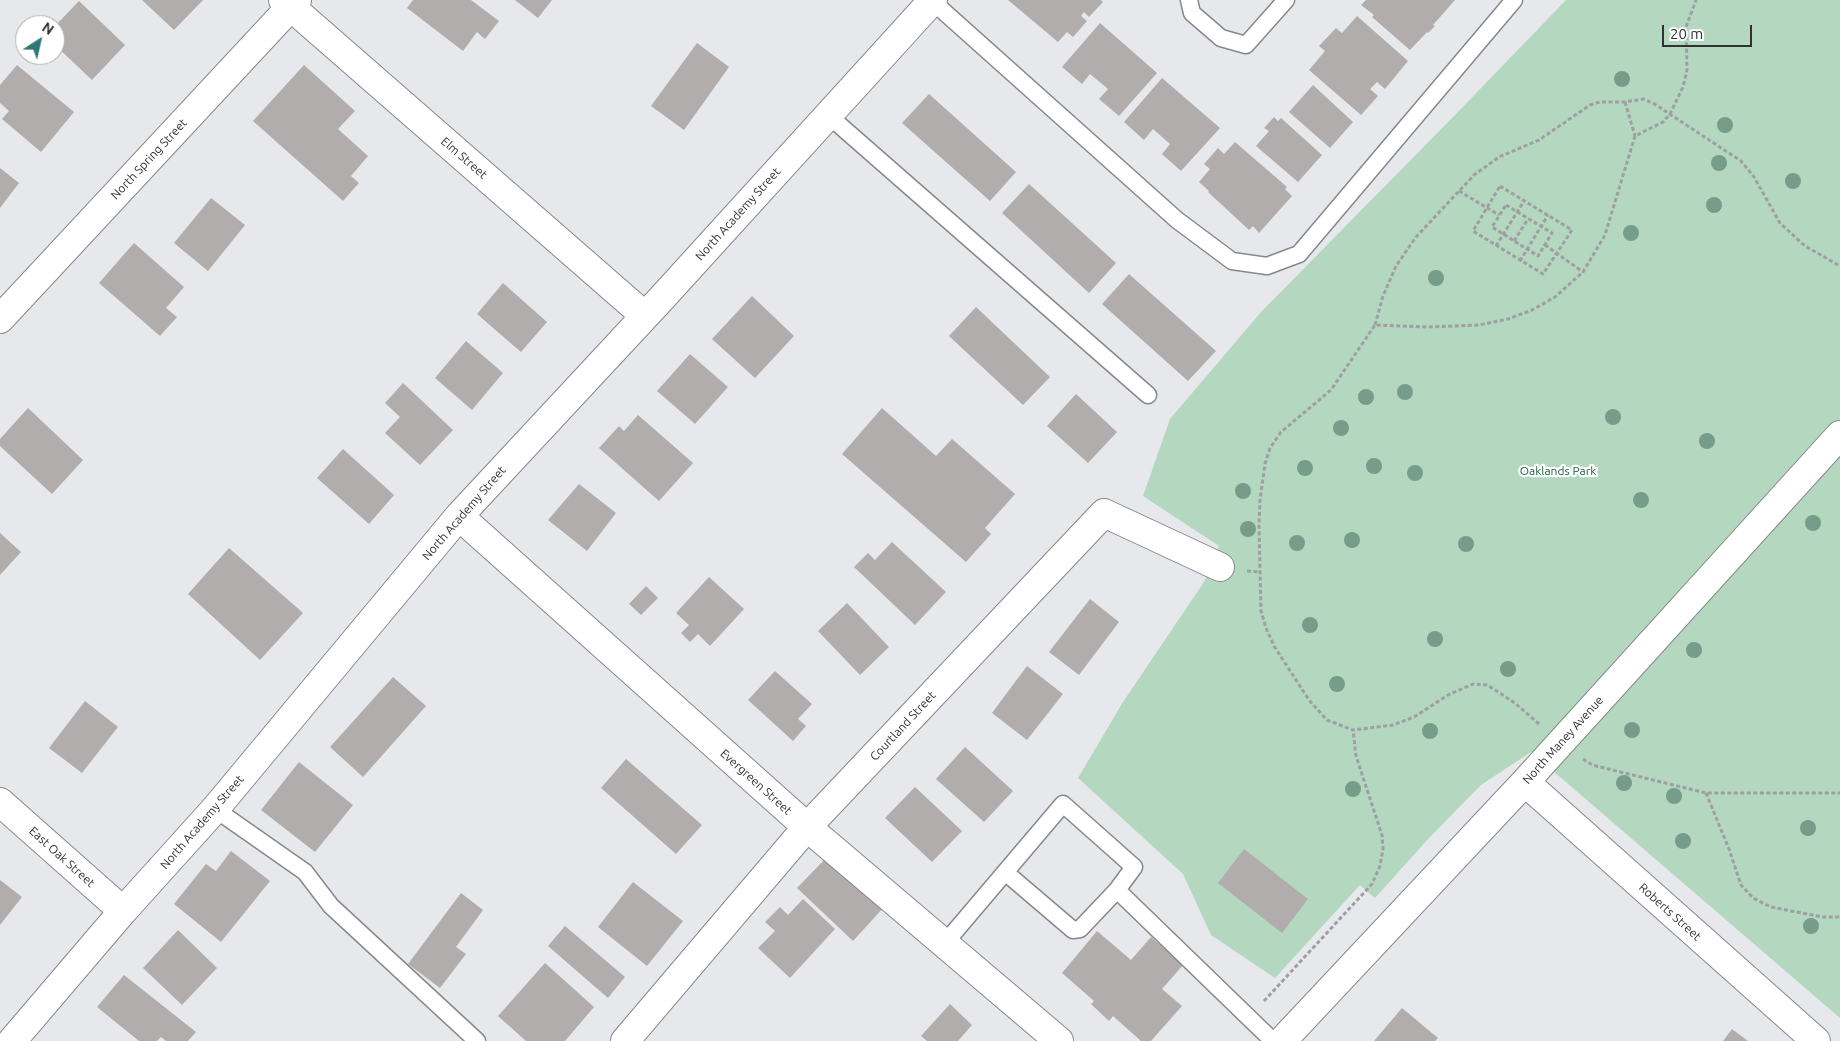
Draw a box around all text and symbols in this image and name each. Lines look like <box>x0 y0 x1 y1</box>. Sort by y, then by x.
north arrow <box>15 15 65 65</box>
scale bar <box>1665 15 1755 47</box>
text: N <box>39 19 57 38</box>
text: 20 m <box>1670 25 1703 42</box>
street label: North Spring Street <box>108 116 190 202</box>
street label: Elm Street <box>438 134 490 182</box>
street label: North Academy Street <box>693 165 783 263</box>
street label: North Academy Street <box>419 463 509 563</box>
park label: Oaklands Park <box>1520 464 1596 478</box>
street label: Courtland Street <box>867 688 939 764</box>
street label: North Maney Avenue <box>1520 693 1606 787</box>
street label: Evergreen Street <box>717 746 795 818</box>
street label: North Academy Street <box>157 772 247 872</box>
street label: East Oak Street <box>26 824 98 890</box>
street label: Roberts Street <box>1636 880 1704 944</box>

